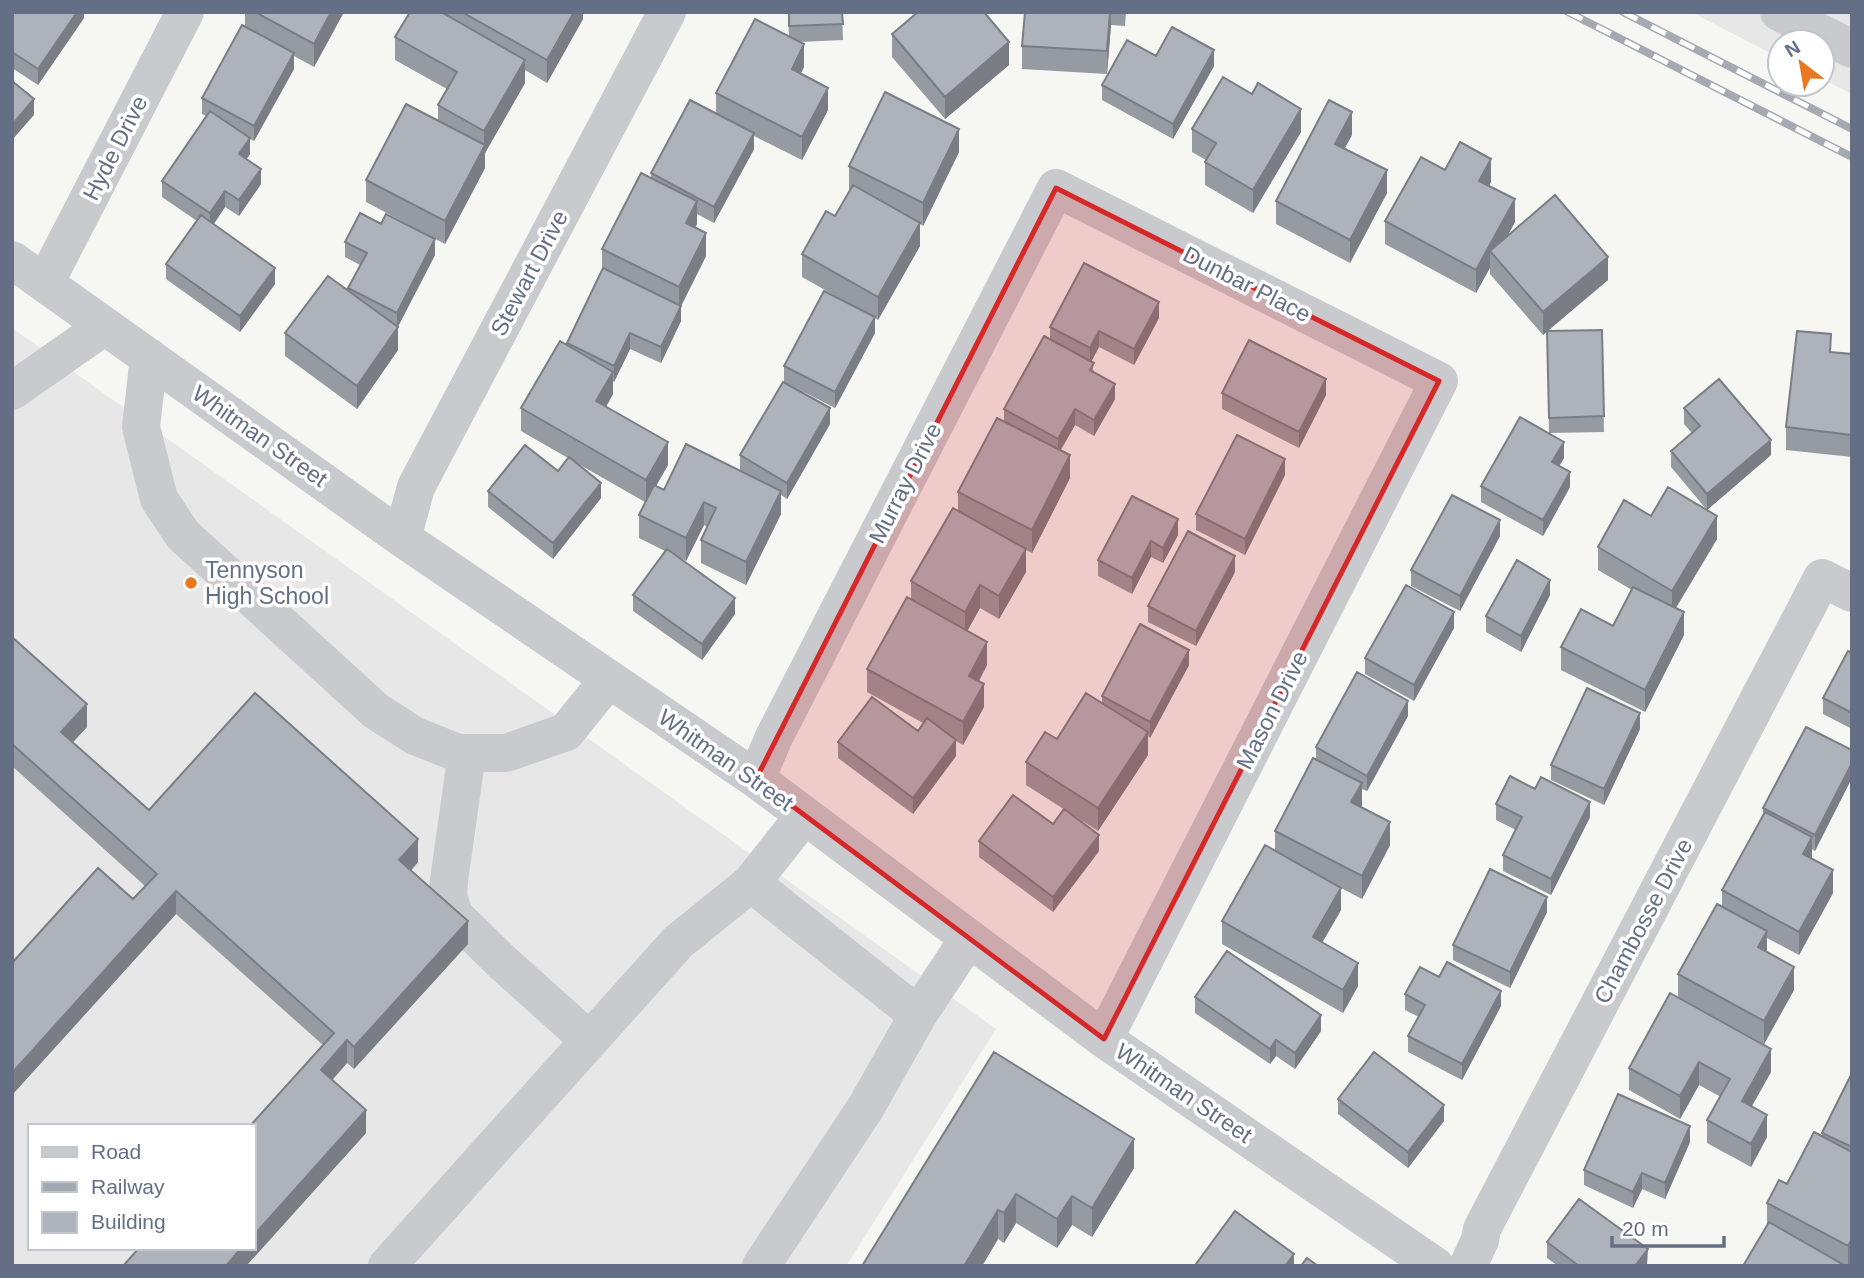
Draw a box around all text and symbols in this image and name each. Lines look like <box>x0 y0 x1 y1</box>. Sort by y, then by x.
north arrow <box>1766 28 1836 98</box>
text: N <box>1781 36 1804 61</box>
street label: Hyde Drive <box>78 91 152 205</box>
street label: Stewart Drive <box>485 206 573 340</box>
street label: Dunbar Place <box>1179 241 1315 327</box>
street label: Whitman Street <box>188 380 333 492</box>
street label: Murray Drive <box>864 418 946 548</box>
place label: Tennyson High School <box>205 557 329 609</box>
marker: Tennyson High School <box>183 575 199 591</box>
street label: Mason Drive <box>1231 647 1313 773</box>
street label: Whitman Street <box>654 704 799 816</box>
street label: Chambosse Drive <box>1589 834 1697 1008</box>
street label: Whitman Street <box>1111 1038 1257 1148</box>
legend <box>28 1124 256 1250</box>
text: Road <box>91 1140 141 1163</box>
text: Railway <box>91 1175 165 1198</box>
scale bar <box>1612 1204 1724 1248</box>
text: Building <box>91 1210 166 1233</box>
text: 20 m <box>1622 1217 1669 1240</box>

